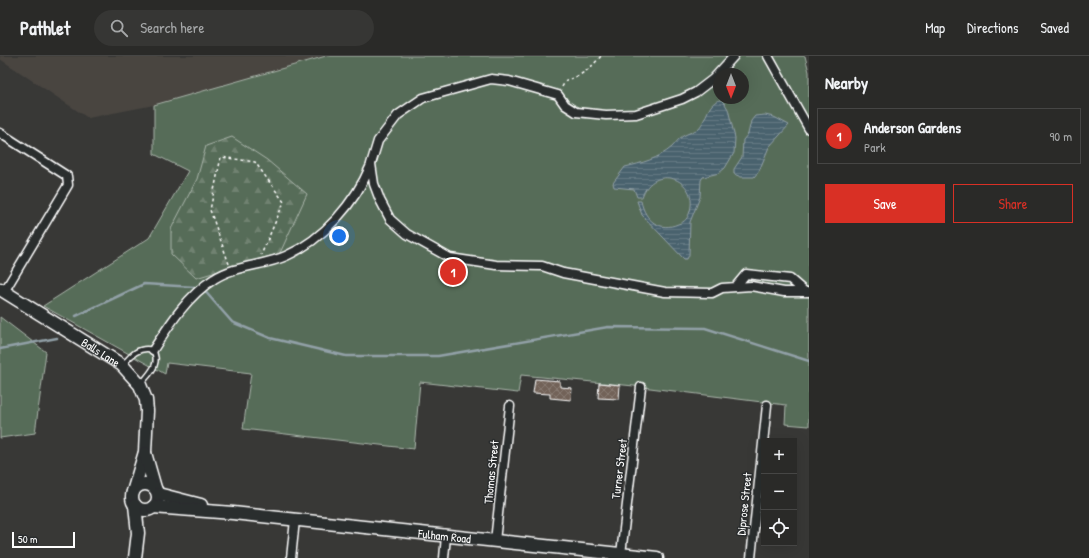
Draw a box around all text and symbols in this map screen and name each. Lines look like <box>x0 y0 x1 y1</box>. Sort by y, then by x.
search box <box>94 10 374 46</box>
text: Pathlet <box>20 15 70 41</box>
icon: search <box>108 17 130 39</box>
text: Search here <box>140 17 204 38</box>
text: Map <box>925 18 945 37</box>
text: Directions <box>967 18 1018 37</box>
text: Saved <box>1040 18 1069 37</box>
north arrow <box>713 68 749 104</box>
text: Nearby <box>825 71 868 94</box>
text: Anderson Gardens <box>864 117 961 138</box>
text: 1 <box>837 127 841 145</box>
text: 90 m <box>1050 127 1072 145</box>
text: Park <box>864 138 886 156</box>
button: Save <box>825 184 945 223</box>
button: Share <box>953 184 1073 223</box>
your location <box>329 226 349 246</box>
pin: 1 <box>440 257 466 287</box>
street label: Balls Lane <box>78 333 124 371</box>
street label: Turner Street <box>607 437 631 500</box>
map controls <box>761 438 797 546</box>
button: + <box>761 438 797 474</box>
street label: Thomas Street <box>479 439 503 505</box>
street label: Diprose Street <box>732 471 756 536</box>
button: − <box>761 474 797 510</box>
button: locate <box>761 510 797 546</box>
street label: Fulham Road <box>416 524 472 547</box>
scale bar <box>12 530 75 549</box>
text: 50 m <box>18 532 38 546</box>

